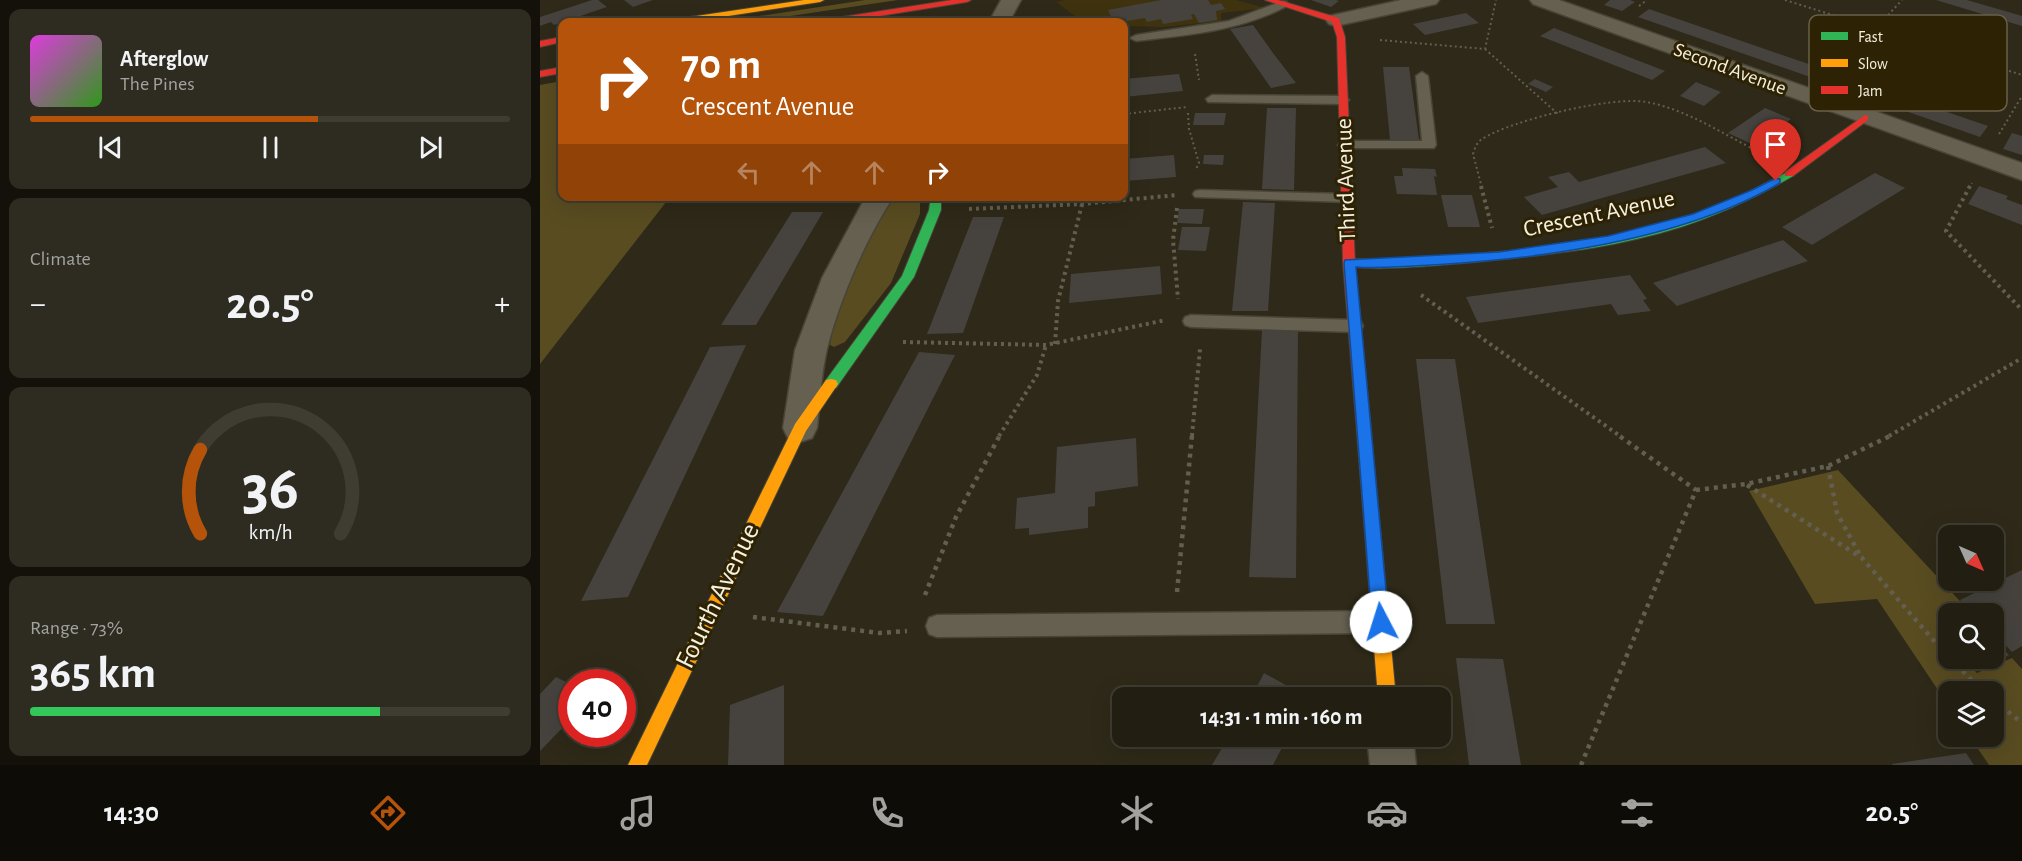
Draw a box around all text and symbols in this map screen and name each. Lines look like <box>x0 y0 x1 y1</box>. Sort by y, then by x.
legend <box>1809 15 2007 111</box>
text: Fast <box>1858 29 1883 45</box>
street label: Second Avenue <box>1671 39 1789 99</box>
icon: right <box>582 42 660 120</box>
text: 70 m <box>681 44 761 86</box>
text: Afterglow <box>120 48 208 70</box>
text: Slow <box>1858 56 1888 72</box>
text: The Pines <box>120 74 195 94</box>
text: Jam <box>1858 83 1883 99</box>
text: Crescent Avenue <box>681 93 854 120</box>
street label: Third Avenue <box>1332 118 1360 242</box>
pin <box>1750 119 1801 181</box>
icon: arrive <box>1759 128 1792 161</box>
icon: previous <box>94 131 127 164</box>
icon: pause <box>254 131 287 164</box>
icon: next <box>414 131 447 164</box>
icon: left <box>732 156 765 189</box>
icon: ahead <box>795 156 828 189</box>
icon: ahead <box>858 156 891 189</box>
icon: right <box>921 156 954 189</box>
street label: Crescent Avenue <box>1521 186 1677 242</box>
text: Climate <box>30 249 91 269</box>
text: 20.5° <box>226 282 314 327</box>
text: − <box>30 288 46 321</box>
text: + <box>494 288 510 321</box>
text: 36 <box>241 458 299 520</box>
street label: Fourth Avenue <box>671 519 765 673</box>
text: km/h <box>248 522 292 543</box>
north arrow <box>1938 525 2004 591</box>
map controls <box>1938 525 2004 747</box>
position arrow <box>1349 590 1413 654</box>
button: search <box>1938 603 2004 669</box>
text: Range · 73% <box>30 618 123 638</box>
text: 365 km <box>30 651 156 696</box>
speed limit sign: 40 <box>558 669 636 747</box>
button: layers <box>1938 681 2004 747</box>
text: 14:31 · 1 min · 160 m <box>1200 706 1363 728</box>
icon: directions <box>367 792 409 834</box>
icon: music <box>617 792 659 834</box>
icon: phone <box>866 792 908 834</box>
icon: climate <box>1116 792 1158 834</box>
icon: car <box>1366 792 1408 834</box>
icon: filters <box>1616 792 1658 834</box>
text: 14:30 <box>104 799 159 826</box>
text: 20.5° <box>1866 799 1918 826</box>

